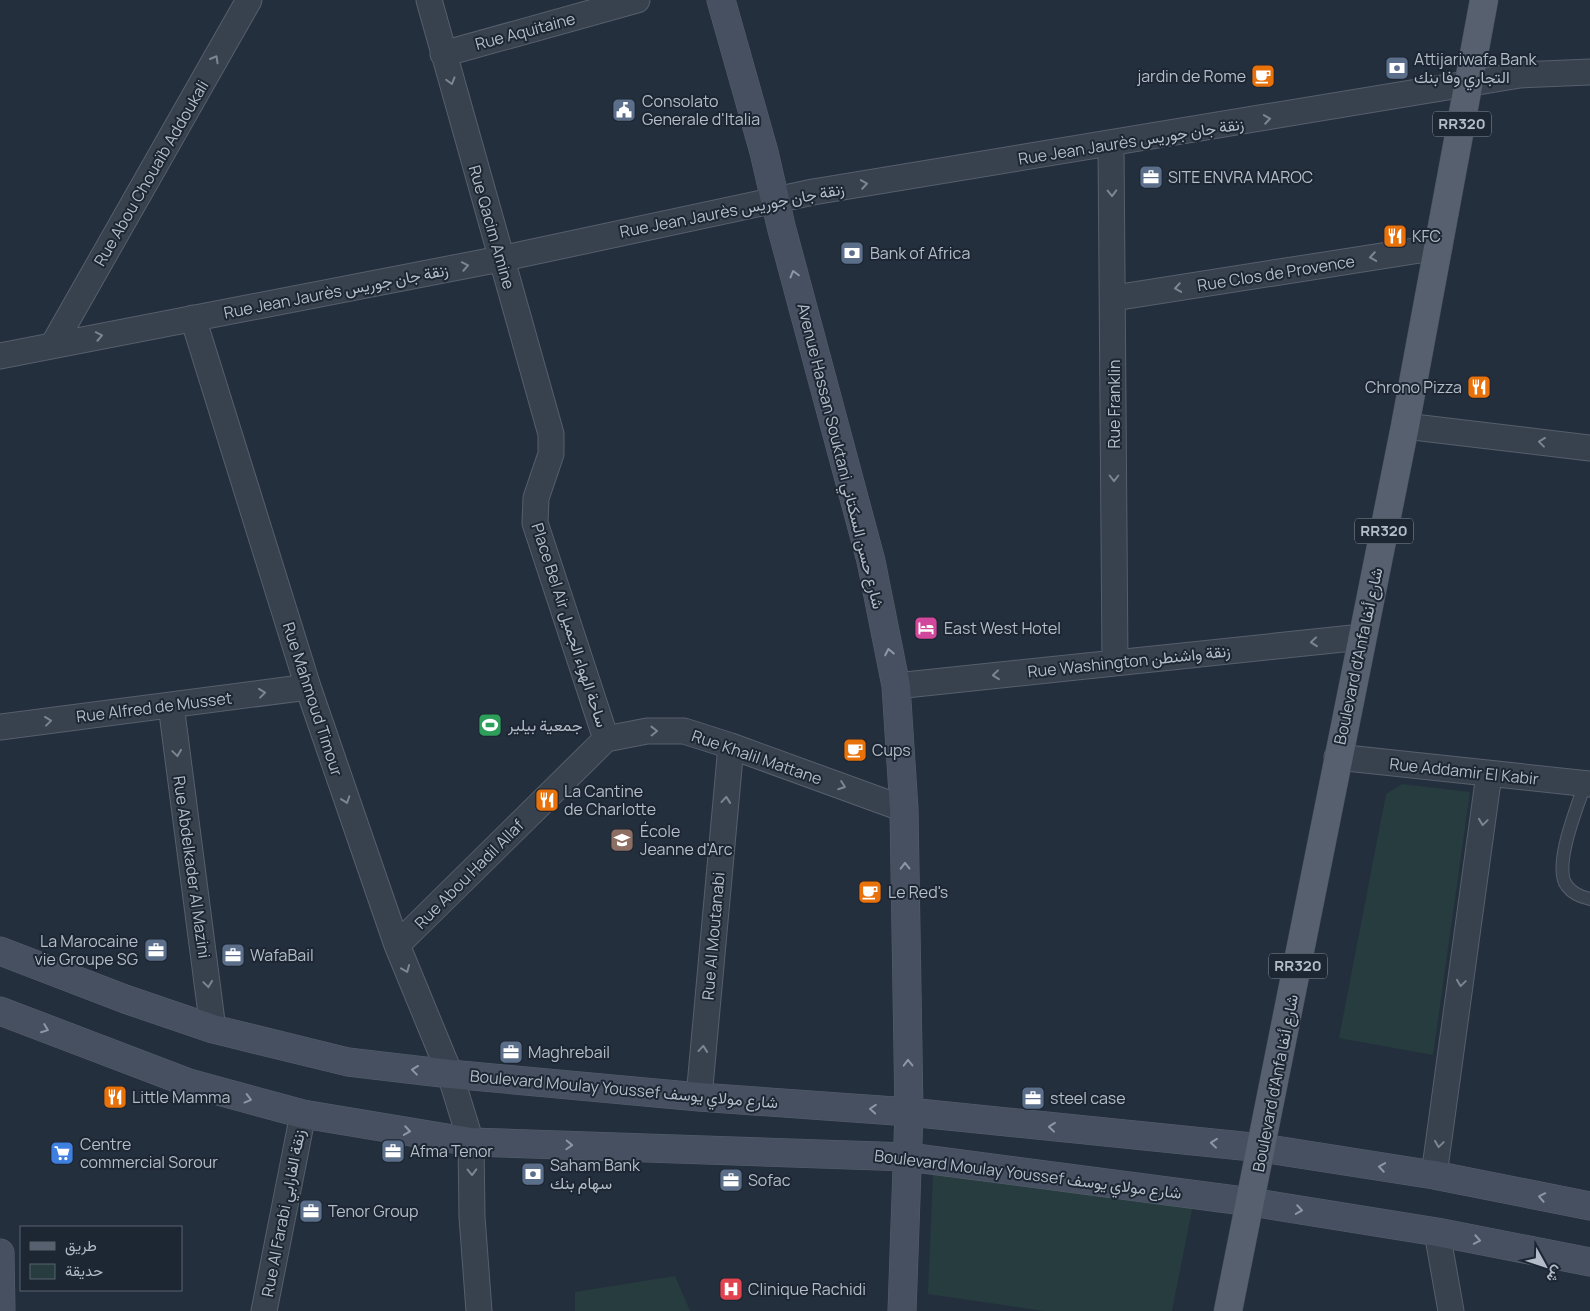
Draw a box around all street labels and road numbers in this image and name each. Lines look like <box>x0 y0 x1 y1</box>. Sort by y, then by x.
street label: Rue Aquitaine <box>472 7 578 55</box>
street label: Rue Abou Chouaïb Addoukali <box>89 76 213 270</box>
street label: Rue Jean Jaurès زنقة جان جوريس <box>1017 112 1245 170</box>
road number: RR320 <box>1433 112 1491 136</box>
street label: Rue Qacim Amine <box>464 162 520 292</box>
street label: Rue Jean Jaurès زنقة جان جوريس <box>618 177 846 243</box>
street label: Rue Clos de Provence <box>1196 250 1356 296</box>
street label: Rue Jean Jaurès زنقة جان جوريس <box>222 258 450 324</box>
street label: Avenue Hassan Souktani شارع حسن السكتاني <box>789 301 890 612</box>
street label: Rue Franklin <box>1103 360 1125 448</box>
road number: RR320 <box>1355 518 1413 544</box>
street label: Place Bel Air ساحة الهواء الجميل <box>527 520 613 730</box>
street label: Boulevard d'Anfa شارع أنفا <box>1328 566 1388 747</box>
street label: Rue Mahmoud Timour <box>278 619 348 779</box>
street label: Rue Washington زنقة واشنطن <box>1027 639 1231 683</box>
street label: Rue Alfred de Musset <box>75 687 233 727</box>
street label: Rue Khalil Mattane <box>689 724 825 790</box>
street label: Rue Addamir El Kabir <box>1388 752 1540 790</box>
street label: Rue Abdelkader Al Mazini <box>168 774 216 960</box>
street label: Rue Abou Hadil Allaf <box>410 814 529 933</box>
street label: Rue Al Moutanabi <box>696 871 730 1001</box>
road number: RR320 <box>1269 954 1327 978</box>
street label: Boulevard d'Anfa شارع أنفا <box>1247 992 1304 1174</box>
street label: Boulevard Moulay Youssef شارع مولاي يوسف <box>469 1065 779 1116</box>
street label: Rue Al Farabi زنقة الفارابي <box>256 1127 313 1299</box>
street label: Boulevard Moulay Youssef شارع مولاي يوسف <box>873 1144 1183 1207</box>

